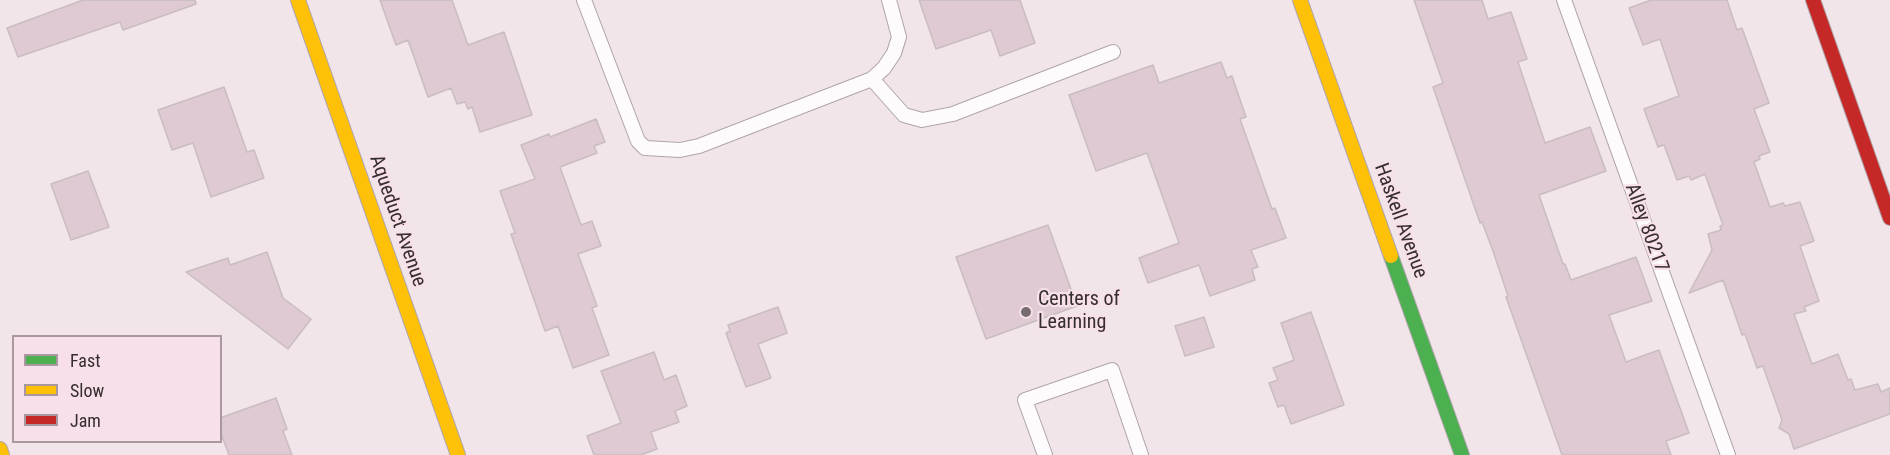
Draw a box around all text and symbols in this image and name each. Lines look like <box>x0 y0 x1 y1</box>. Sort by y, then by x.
street label: Aqueduct Avenue <box>363 152 431 290</box>
street label: Haskell Avenue <box>1368 160 1432 282</box>
street label: Alley 80217 <box>1619 181 1673 275</box>
place label: Centers of Learning <box>1038 288 1120 335</box>
marker: Centers of Learning <box>1019 305 1033 319</box>
legend <box>12 335 222 443</box>
text: Fast <box>70 350 101 371</box>
text: Slow <box>70 380 104 401</box>
text: Jam <box>70 410 101 431</box>

